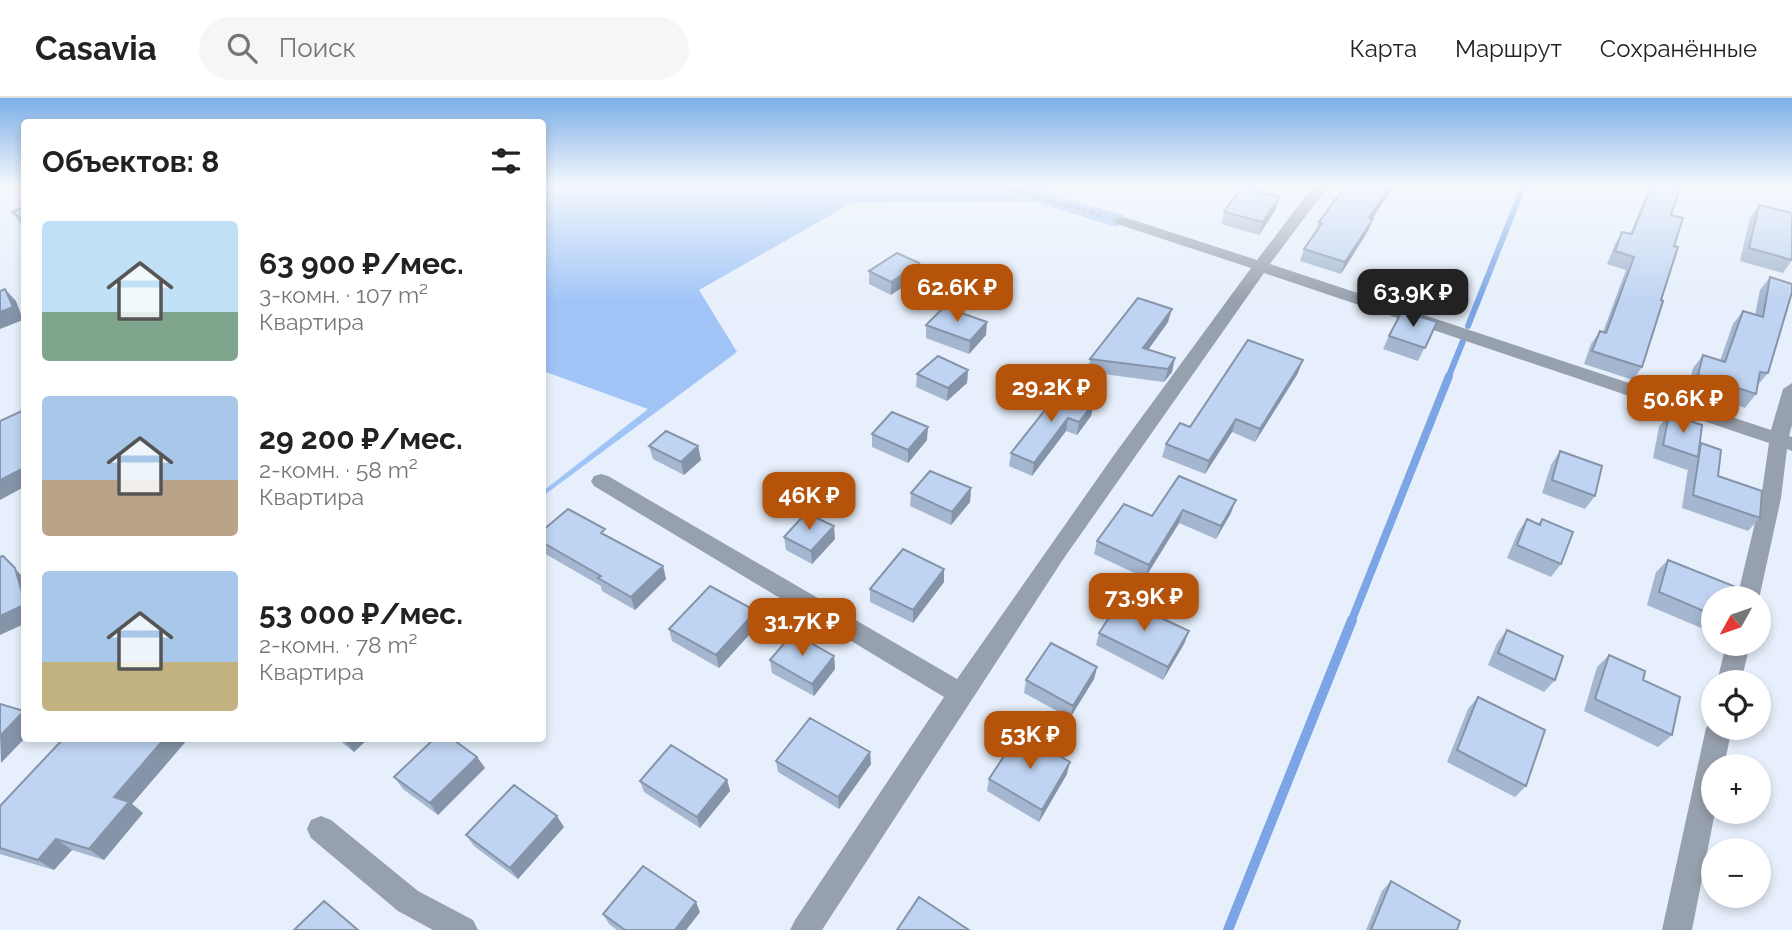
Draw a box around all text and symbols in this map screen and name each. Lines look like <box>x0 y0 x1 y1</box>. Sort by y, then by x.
search box <box>199 17 689 80</box>
text: Casavia <box>35 29 157 68</box>
icon: search <box>223 29 261 67</box>
text: Поиск <box>279 33 356 63</box>
text: Карта <box>1349 34 1417 63</box>
text: Маршрут <box>1455 34 1562 63</box>
text: Сохранённые <box>1600 34 1757 63</box>
icon: filters <box>487 142 525 180</box>
text: Объектов: 8 <box>42 144 219 179</box>
text: 63 900 ₽/мес. <box>259 246 464 281</box>
icon: home <box>98 249 182 333</box>
pin: 62.6K ₽ <box>892 264 1022 324</box>
pin: 63.9K ₽ <box>1348 270 1478 329</box>
text: 62.6K ₽ <box>917 273 997 300</box>
text: 63.9K ₽ <box>1373 278 1453 305</box>
text: 3-комн. · 107 m² <box>259 281 428 308</box>
text: Квартира <box>259 308 364 335</box>
pin: 29.2K ₽ <box>986 364 1116 424</box>
text: 29.2K ₽ <box>1012 373 1090 400</box>
pin: 50.6K ₽ <box>1618 376 1748 435</box>
text: 50.6K ₽ <box>1643 384 1723 411</box>
text: 29 200 ₽/мес. <box>259 421 463 456</box>
icon: home <box>98 424 182 508</box>
text: 2-комн. · 58 m² <box>259 456 418 483</box>
pin: 46K ₽ <box>760 472 858 532</box>
text: 46K ₽ <box>778 481 840 508</box>
text: Квартира <box>259 483 364 510</box>
pin: 73.9K ₽ <box>1079 574 1209 633</box>
text: 73.9K ₽ <box>1105 582 1183 609</box>
north arrow <box>1701 586 1771 656</box>
map controls <box>1701 586 1771 908</box>
text: 53 000 ₽/мес. <box>259 596 463 631</box>
pin: 31.7K ₽ <box>737 598 867 658</box>
icon: home <box>98 599 182 683</box>
text: 31.7K ₽ <box>764 607 840 634</box>
text: 2-комн. · 78 m² <box>259 631 418 658</box>
text: Квартира <box>259 658 364 685</box>
button: locate <box>1701 670 1771 740</box>
pin: 53K ₽ <box>981 712 1079 771</box>
text: 53K ₽ <box>1000 720 1060 747</box>
button: + <box>1701 754 1771 824</box>
button: − <box>1701 838 1771 908</box>

